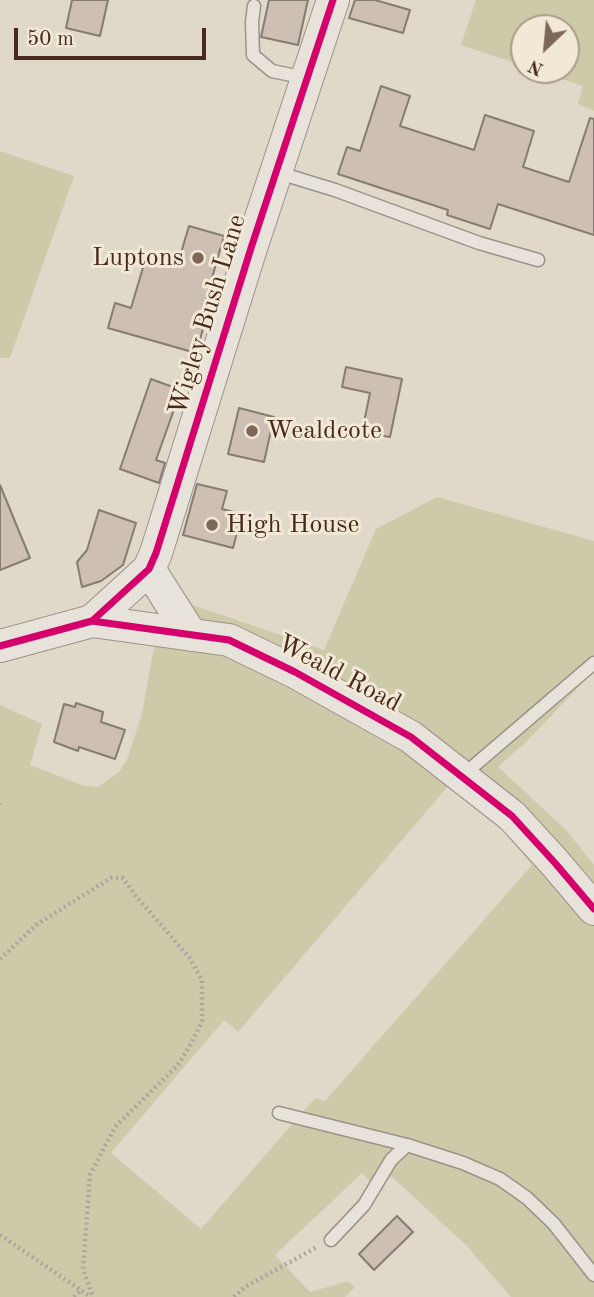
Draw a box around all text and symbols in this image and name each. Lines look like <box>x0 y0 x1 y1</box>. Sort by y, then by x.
scale bar <box>18 14 210 58</box>
north arrow <box>510 14 580 84</box>
text: 50 m <box>27 29 74 50</box>
text: N <box>526 55 547 78</box>
street label: Wigley Bush Lane <box>163 211 253 419</box>
place label: Luptons <box>92 242 184 274</box>
marker: Luptons <box>190 250 206 266</box>
place label: Wealdcote <box>266 415 382 447</box>
marker: Wealdcote <box>244 423 260 439</box>
place label: High House <box>226 509 359 541</box>
marker: High House <box>204 517 220 533</box>
street label: Weald Road <box>272 628 406 720</box>

